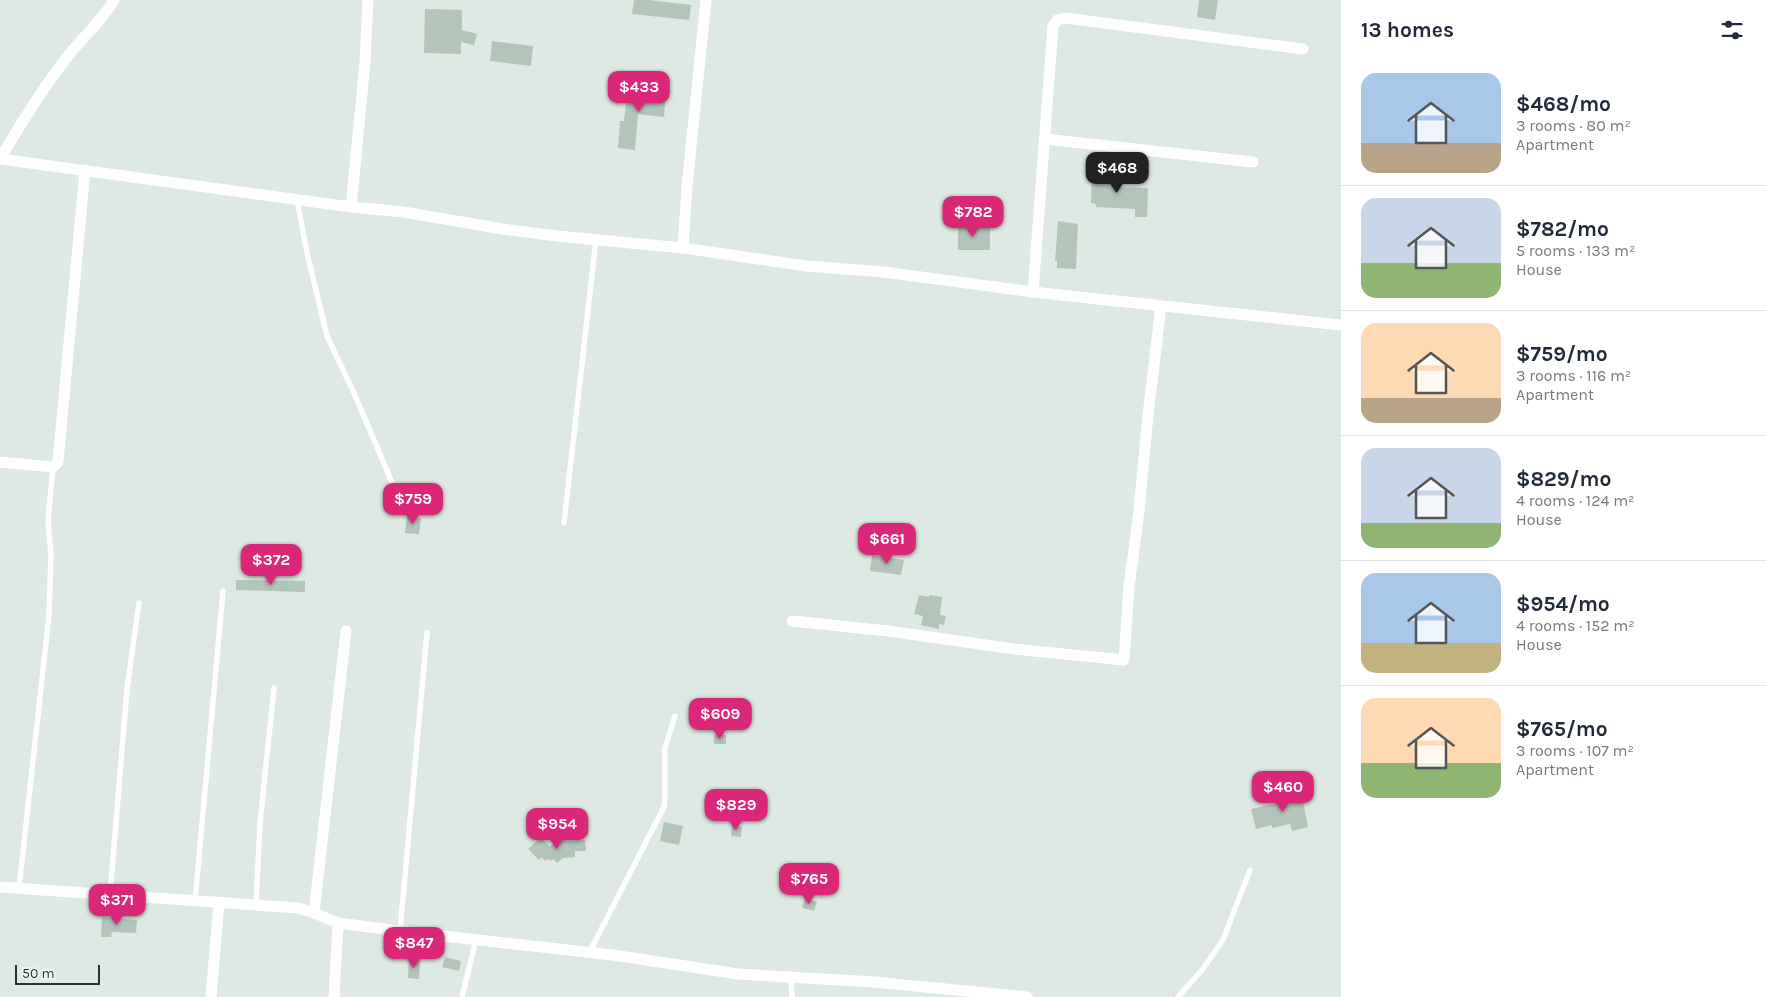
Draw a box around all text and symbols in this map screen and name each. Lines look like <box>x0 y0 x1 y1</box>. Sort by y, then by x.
icon: filters <box>1718 16 1746 44</box>
text: 13 homes <box>1361 18 1454 42</box>
pin: $433 <box>609 70 669 113</box>
text: $433 <box>619 77 659 96</box>
text: $468/mo <box>1516 92 1611 116</box>
icon: home <box>1401 93 1461 153</box>
text: 3 rooms · 80 m² <box>1516 116 1631 135</box>
text: Apartment <box>1516 135 1594 154</box>
pin: $468 <box>1087 152 1147 194</box>
text: $468 <box>1097 158 1137 177</box>
pin: $782 <box>943 196 1003 238</box>
text: $782 <box>953 202 993 221</box>
text: $782/mo <box>1516 217 1609 241</box>
icon: home <box>1401 218 1461 278</box>
text: 5 rooms · 133 m² <box>1516 241 1635 260</box>
text: House <box>1516 260 1562 279</box>
text: $759/mo <box>1516 342 1608 366</box>
icon: home <box>1401 343 1461 403</box>
text: 3 rooms · 116 m² <box>1516 366 1631 385</box>
text: Apartment <box>1516 385 1594 404</box>
text: $829/mo <box>1516 467 1611 491</box>
icon: home <box>1401 468 1461 528</box>
pin: $759 <box>383 482 443 525</box>
text: $759 <box>394 489 432 508</box>
text: 4 rooms · 124 m² <box>1516 491 1635 510</box>
text: House <box>1516 510 1562 529</box>
pin: $661 <box>857 522 917 565</box>
text: $661 <box>869 529 905 548</box>
pin: $372 <box>241 544 301 586</box>
text: $372 <box>252 550 290 569</box>
text: $954/mo <box>1516 592 1610 616</box>
icon: home <box>1401 593 1461 653</box>
text: 4 rooms · 152 m² <box>1516 616 1635 635</box>
text: House <box>1516 635 1562 654</box>
pin: $609 <box>690 698 750 740</box>
text: $609 <box>700 704 740 723</box>
text: $765/mo <box>1516 717 1608 741</box>
icon: home <box>1401 718 1461 778</box>
text: 3 rooms · 107 m² <box>1516 741 1634 760</box>
text: Apartment <box>1516 760 1594 779</box>
pin: $460 <box>1253 770 1313 813</box>
text: $460 <box>1263 777 1303 796</box>
pin: $829 <box>706 788 766 831</box>
text: $829 <box>716 795 756 814</box>
pin: $954 <box>527 808 587 850</box>
text: $954 <box>537 814 577 833</box>
pin: $765 <box>779 862 839 905</box>
text: $765 <box>790 869 828 888</box>
pin: $371 <box>87 884 147 926</box>
text: $371 <box>100 890 134 909</box>
pin: $847 <box>384 926 444 969</box>
text: $847 <box>395 933 433 952</box>
scale bar <box>15 962 100 985</box>
text: 50 m <box>22 965 55 982</box>

